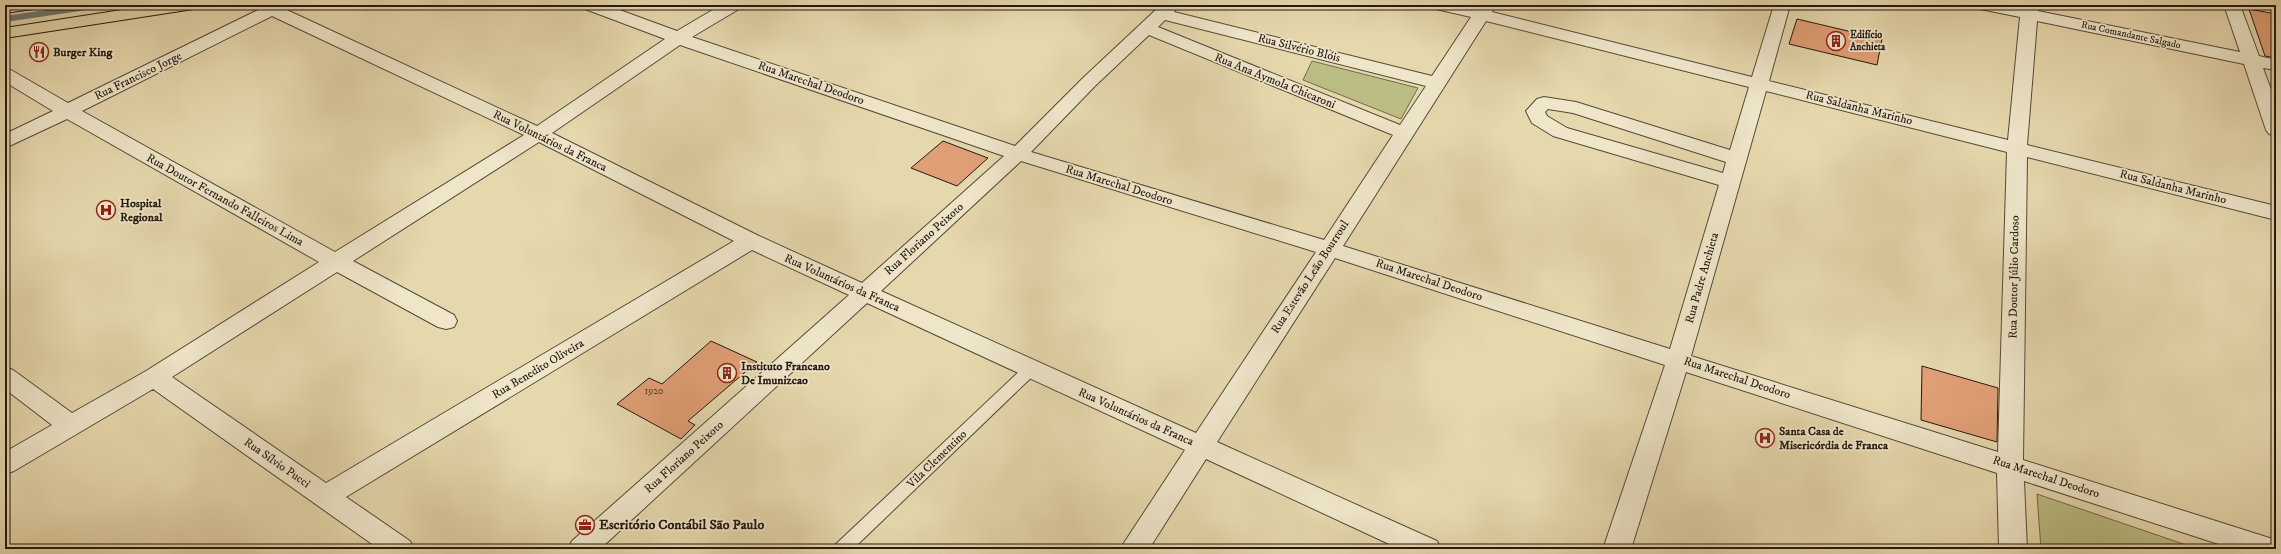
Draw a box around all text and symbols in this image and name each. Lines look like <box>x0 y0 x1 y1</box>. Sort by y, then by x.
street label: Rua Comandante Salgado <box>2080 19 2182 51</box>
place label: Edifício Anchieta <box>1849 29 1886 53</box>
street label: Rua Silvério Blóis <box>1256 30 1342 66</box>
building icon: Edifício Anchieta <box>1825 30 1847 52</box>
restaurant icon: Burger King <box>28 41 50 63</box>
place label: Burger King <box>53 45 113 60</box>
street label: Rua Francisco Jorge <box>92 48 184 104</box>
street label: Rua Ana Aymola Chicaroni <box>1212 50 1338 112</box>
street label: Rua Marechal Deodoro <box>756 58 866 108</box>
street label: Rua Saldanha Marinho <box>1804 87 1914 129</box>
street label: Rua Voluntários da Franca <box>490 107 610 176</box>
street label: Rua Doutor Fernando Falleiros Lima <box>144 150 307 250</box>
street label: Rua Marechal Deodoro <box>1063 162 1175 209</box>
street label: Rua Saldanha Marinho <box>2118 166 2228 208</box>
place label: Hospital Regional <box>120 196 163 225</box>
hospital icon: Hospital Regional <box>95 199 117 221</box>
street label: Rua Floriano Peixoto <box>881 199 967 279</box>
street label: Rua Doutor Júlio Cardoso <box>2005 215 2023 339</box>
street label: Rua Estevão Leão Bourroul <box>1268 217 1352 336</box>
street label: Rua Padre Anchieta <box>1682 230 1722 325</box>
street label: Rua Voluntários da Franca <box>782 251 903 316</box>
street label: Rua Marechal Deodoro <box>1374 256 1484 304</box>
street label: Rua Benedito Oliveira <box>489 335 587 402</box>
street label: Rua Marechal Deodoro <box>1682 354 1792 402</box>
place label: Instituto Francano De Imunizcao <box>741 359 830 388</box>
building icon: Instituto Francano De Imunizcao <box>716 362 738 384</box>
house number: 1920 <box>645 385 663 397</box>
street label: Rua Voluntários da Franca <box>1076 385 1197 450</box>
street label: Rua Floriano Peixoto <box>641 417 727 497</box>
place label: Santa Casa de Misericórdia de Franca <box>1779 424 1889 453</box>
street label: Vila Clementino <box>903 427 970 492</box>
hospital icon: Santa Casa de Misericórdia de Franca <box>1754 427 1776 449</box>
street label: Rua Sílvio Pucci <box>241 435 313 491</box>
street label: Rua Marechal Deodoro <box>1991 453 2101 501</box>
office icon: Escritório Contábil São Paulo <box>574 514 596 536</box>
place label: Escritório Contábil São Paulo <box>599 516 765 534</box>

